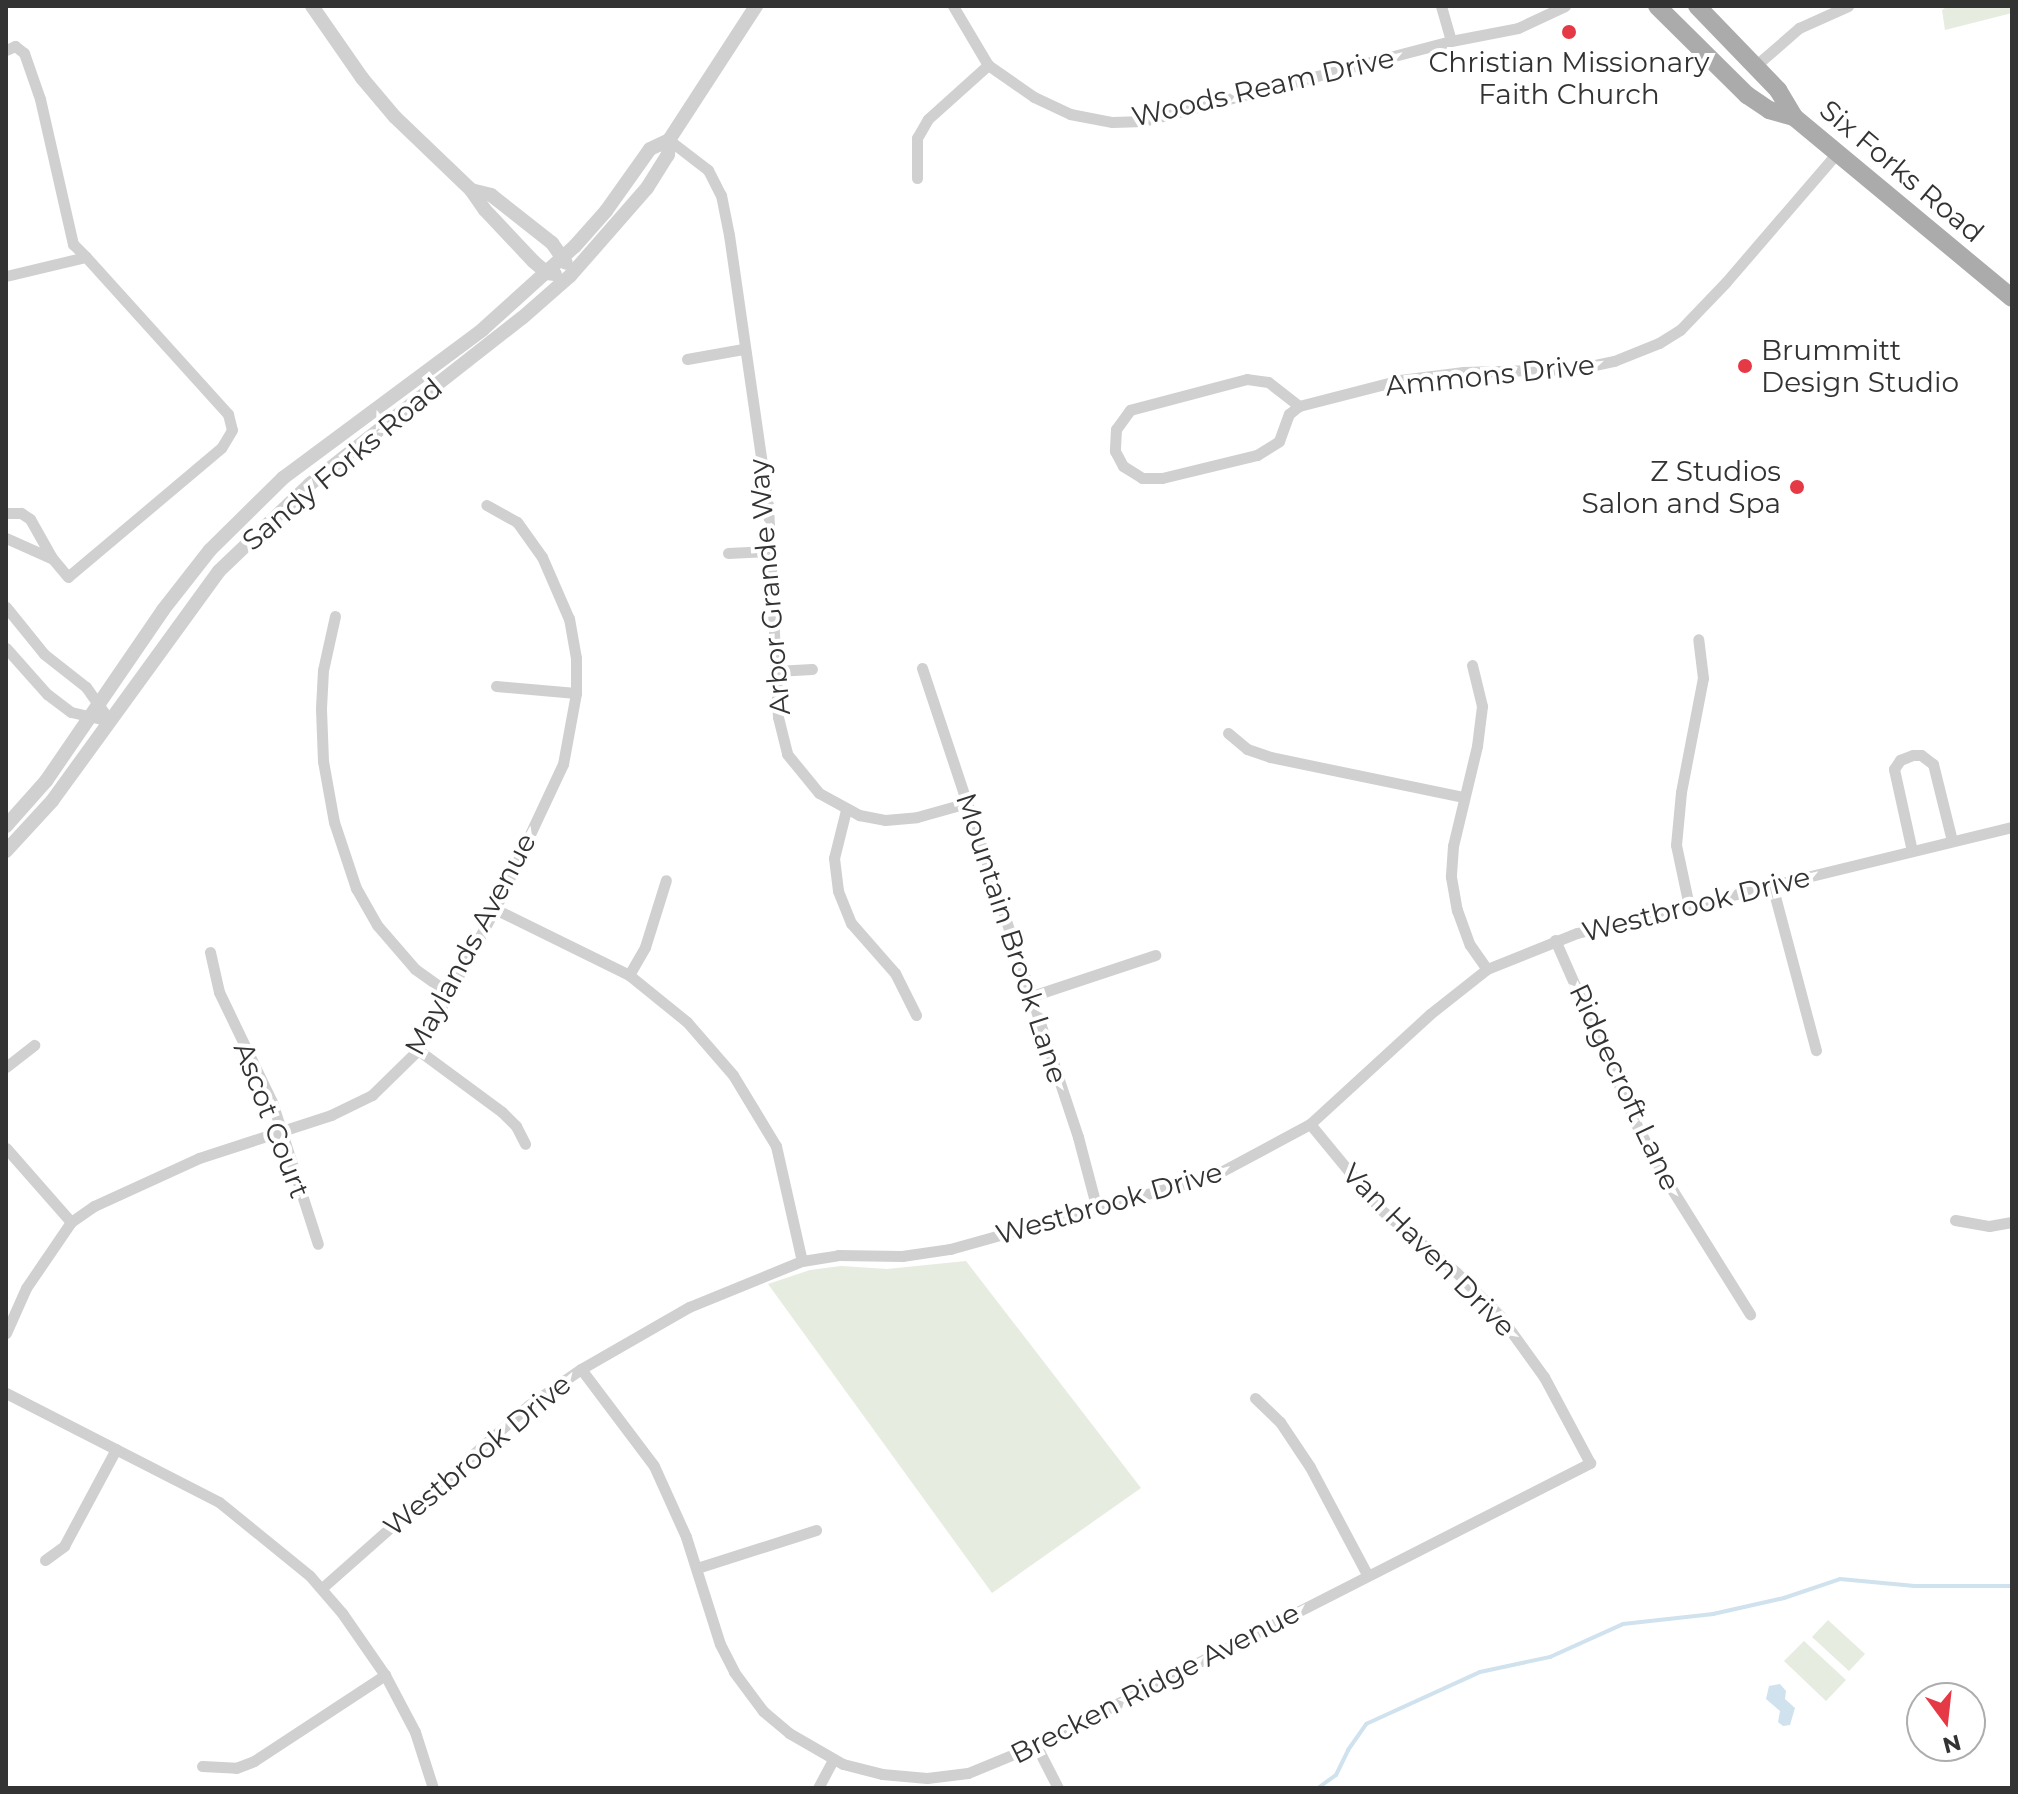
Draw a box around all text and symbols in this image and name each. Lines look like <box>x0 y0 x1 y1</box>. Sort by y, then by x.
marker: Christian Missionary Faith Church <box>1560 23 1578 41</box>
street label: Woods Ream Drive <box>1129 40 1397 134</box>
place label: Christian Missionary Faith Church <box>1428 45 1710 111</box>
street label: Six Forks Road <box>1813 93 1991 249</box>
place label: Brummitt Design Studio <box>1761 333 1959 399</box>
street label: Ammons Drive <box>1384 347 1596 403</box>
marker: Brummitt Design Studio <box>1736 357 1754 375</box>
street label: Sandy Forks Road <box>235 371 449 557</box>
place label: Z Studios Salon and Spa <box>1582 454 1781 520</box>
street label: Arbor Grande Way <box>741 457 797 717</box>
marker: Z Studios Salon and Spa <box>1788 478 1806 496</box>
street label: Mountain Brook Lane <box>949 789 1075 1087</box>
street label: Maylands Avenue <box>397 827 543 1061</box>
street label: Westbrook Drive <box>1578 859 1814 949</box>
street label: Ridgecroft Lane <box>1562 978 1688 1196</box>
street label: Ascot Court <box>227 1037 317 1203</box>
street label: Westbrook Drive <box>992 1155 1226 1251</box>
street label: Van Haven Drive <box>1335 1156 1523 1344</box>
street label: Westbrook Drive <box>377 1367 577 1543</box>
street label: Brecken Ridge Avenue <box>1005 1595 1305 1771</box>
north arrow <box>1906 1682 1986 1762</box>
text: N <box>1940 1728 1964 1759</box>

